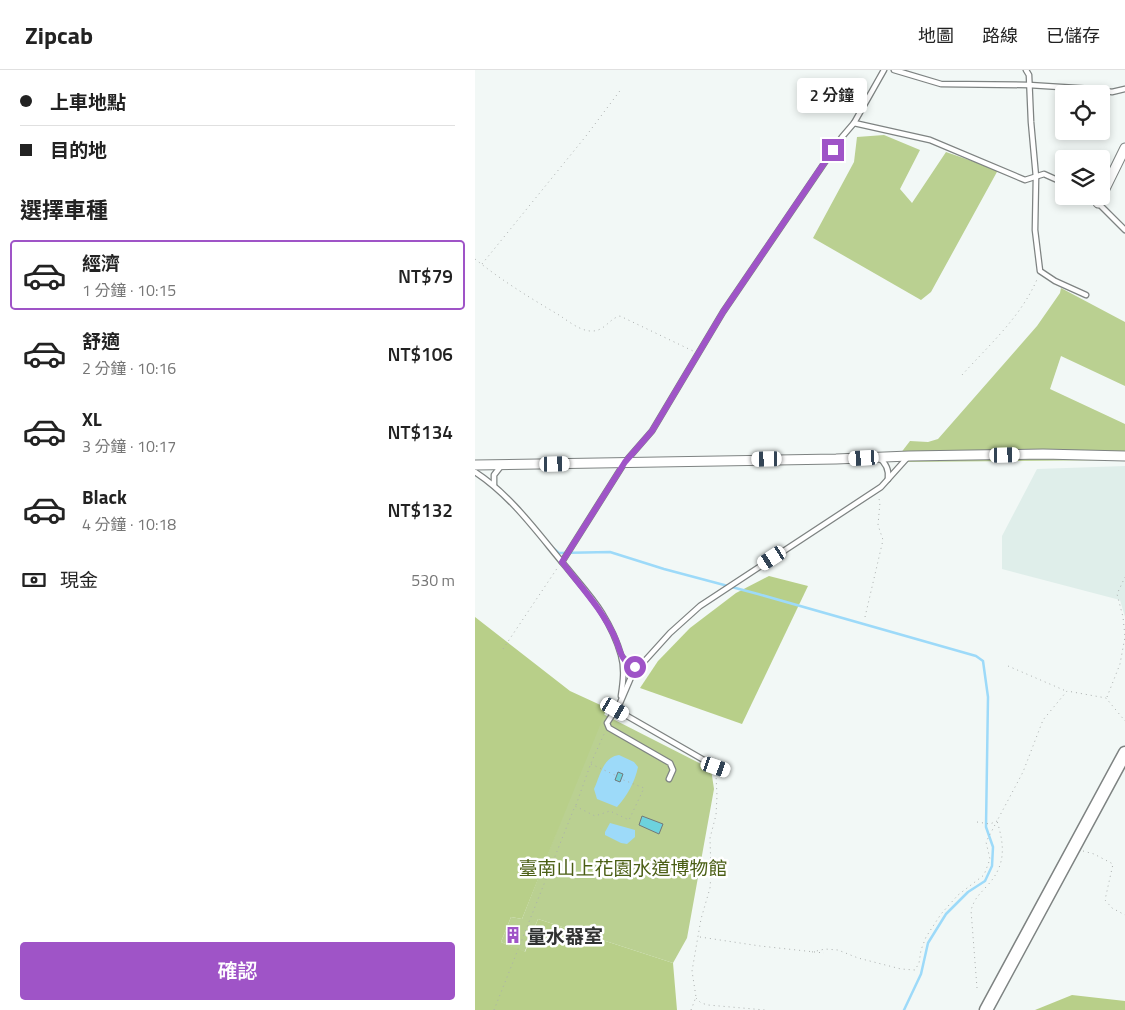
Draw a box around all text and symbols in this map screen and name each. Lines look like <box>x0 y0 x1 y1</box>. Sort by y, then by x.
text: Zipcab <box>25 17 93 53</box>
text: 地圖 <box>918 22 954 49</box>
text: 路線 <box>982 22 1018 49</box>
text: 已儲存 <box>1046 22 1100 49</box>
callout: 2 分鐘 <box>798 78 868 112</box>
text: 2 分鐘 <box>810 83 854 107</box>
map controls <box>1055 85 1110 205</box>
button: locate <box>1055 85 1110 140</box>
text: 上車地點 <box>50 87 126 116</box>
text: 目的地 <box>50 135 107 164</box>
route end <box>822 139 844 161</box>
button: layers <box>1055 150 1110 205</box>
text: 選擇車種 <box>20 193 108 227</box>
text: 經濟 <box>82 248 120 277</box>
icon: car <box>22 253 67 298</box>
text: NT$79 <box>398 261 453 290</box>
text: 1 分鐘 · 10:15 <box>82 278 176 302</box>
text: 舒適 <box>82 326 120 355</box>
icon: car <box>22 331 67 376</box>
text: NT$106 <box>387 339 453 368</box>
text: 2 分鐘 · 10:16 <box>82 356 176 380</box>
text: XL <box>82 404 102 433</box>
icon: car <box>22 409 67 454</box>
text: NT$134 <box>387 417 453 446</box>
text: 3 分鐘 · 10:17 <box>82 434 176 458</box>
car <box>989 447 1020 463</box>
car <box>848 450 879 466</box>
car <box>751 451 782 467</box>
car <box>539 456 570 472</box>
text: Black <box>82 482 127 511</box>
icon: car <box>22 487 67 532</box>
text: NT$132 <box>387 495 453 524</box>
text: 4 分鐘 · 10:18 <box>82 512 176 536</box>
car <box>755 544 788 572</box>
text: 現金 <box>60 565 98 594</box>
icon: cash <box>20 566 48 594</box>
text: 530 m <box>411 568 455 592</box>
route start <box>624 656 646 678</box>
car <box>598 695 631 723</box>
car <box>699 755 732 779</box>
park label: 臺南山上花園水道博物館 <box>518 853 728 882</box>
place label: 量水器室 <box>527 921 603 950</box>
building icon: 量水器室 <box>503 925 523 945</box>
button: 確認 <box>20 942 455 1000</box>

